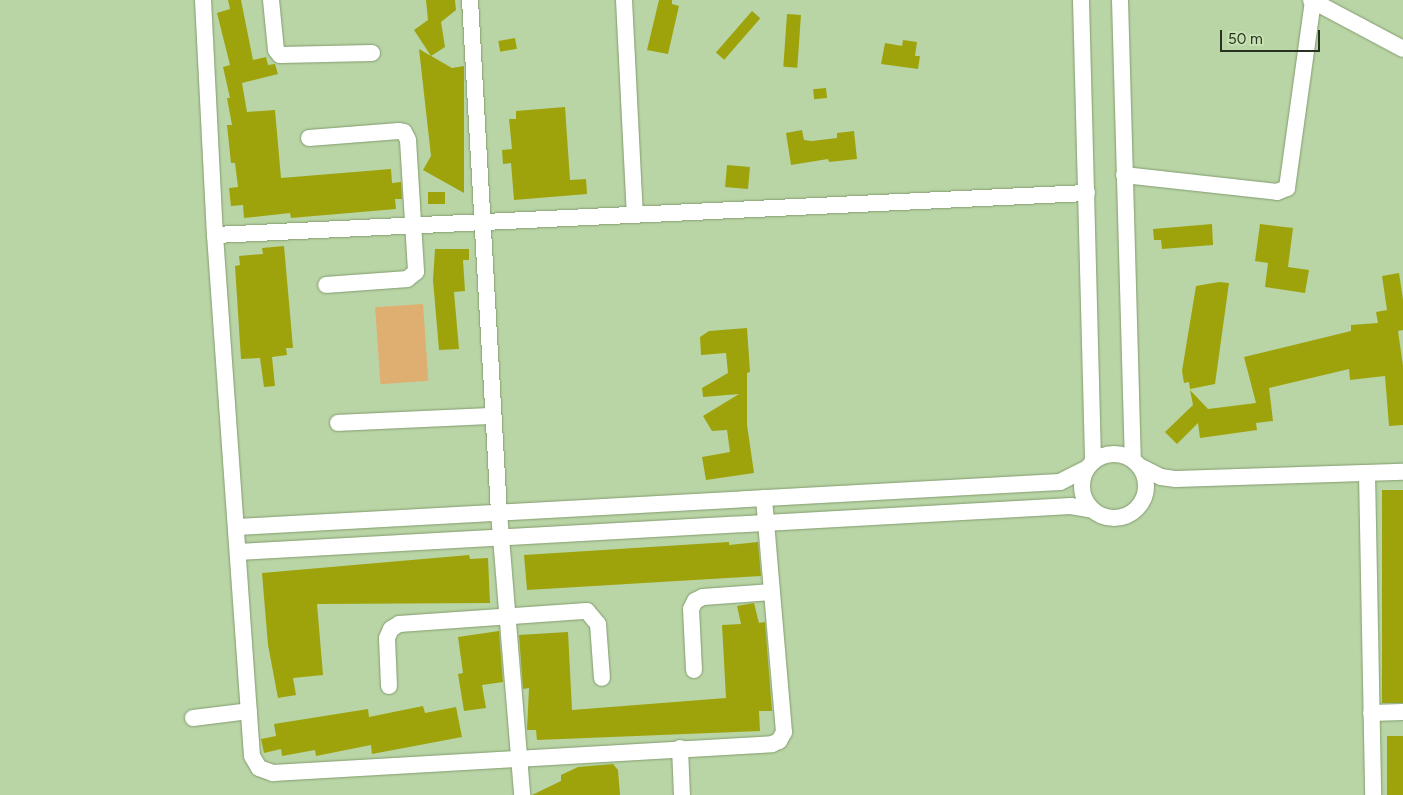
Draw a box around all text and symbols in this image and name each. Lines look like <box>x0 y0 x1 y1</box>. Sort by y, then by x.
scale bar <box>1223 20 1323 52</box>
text: 50 m <box>1228 30 1263 48</box>

